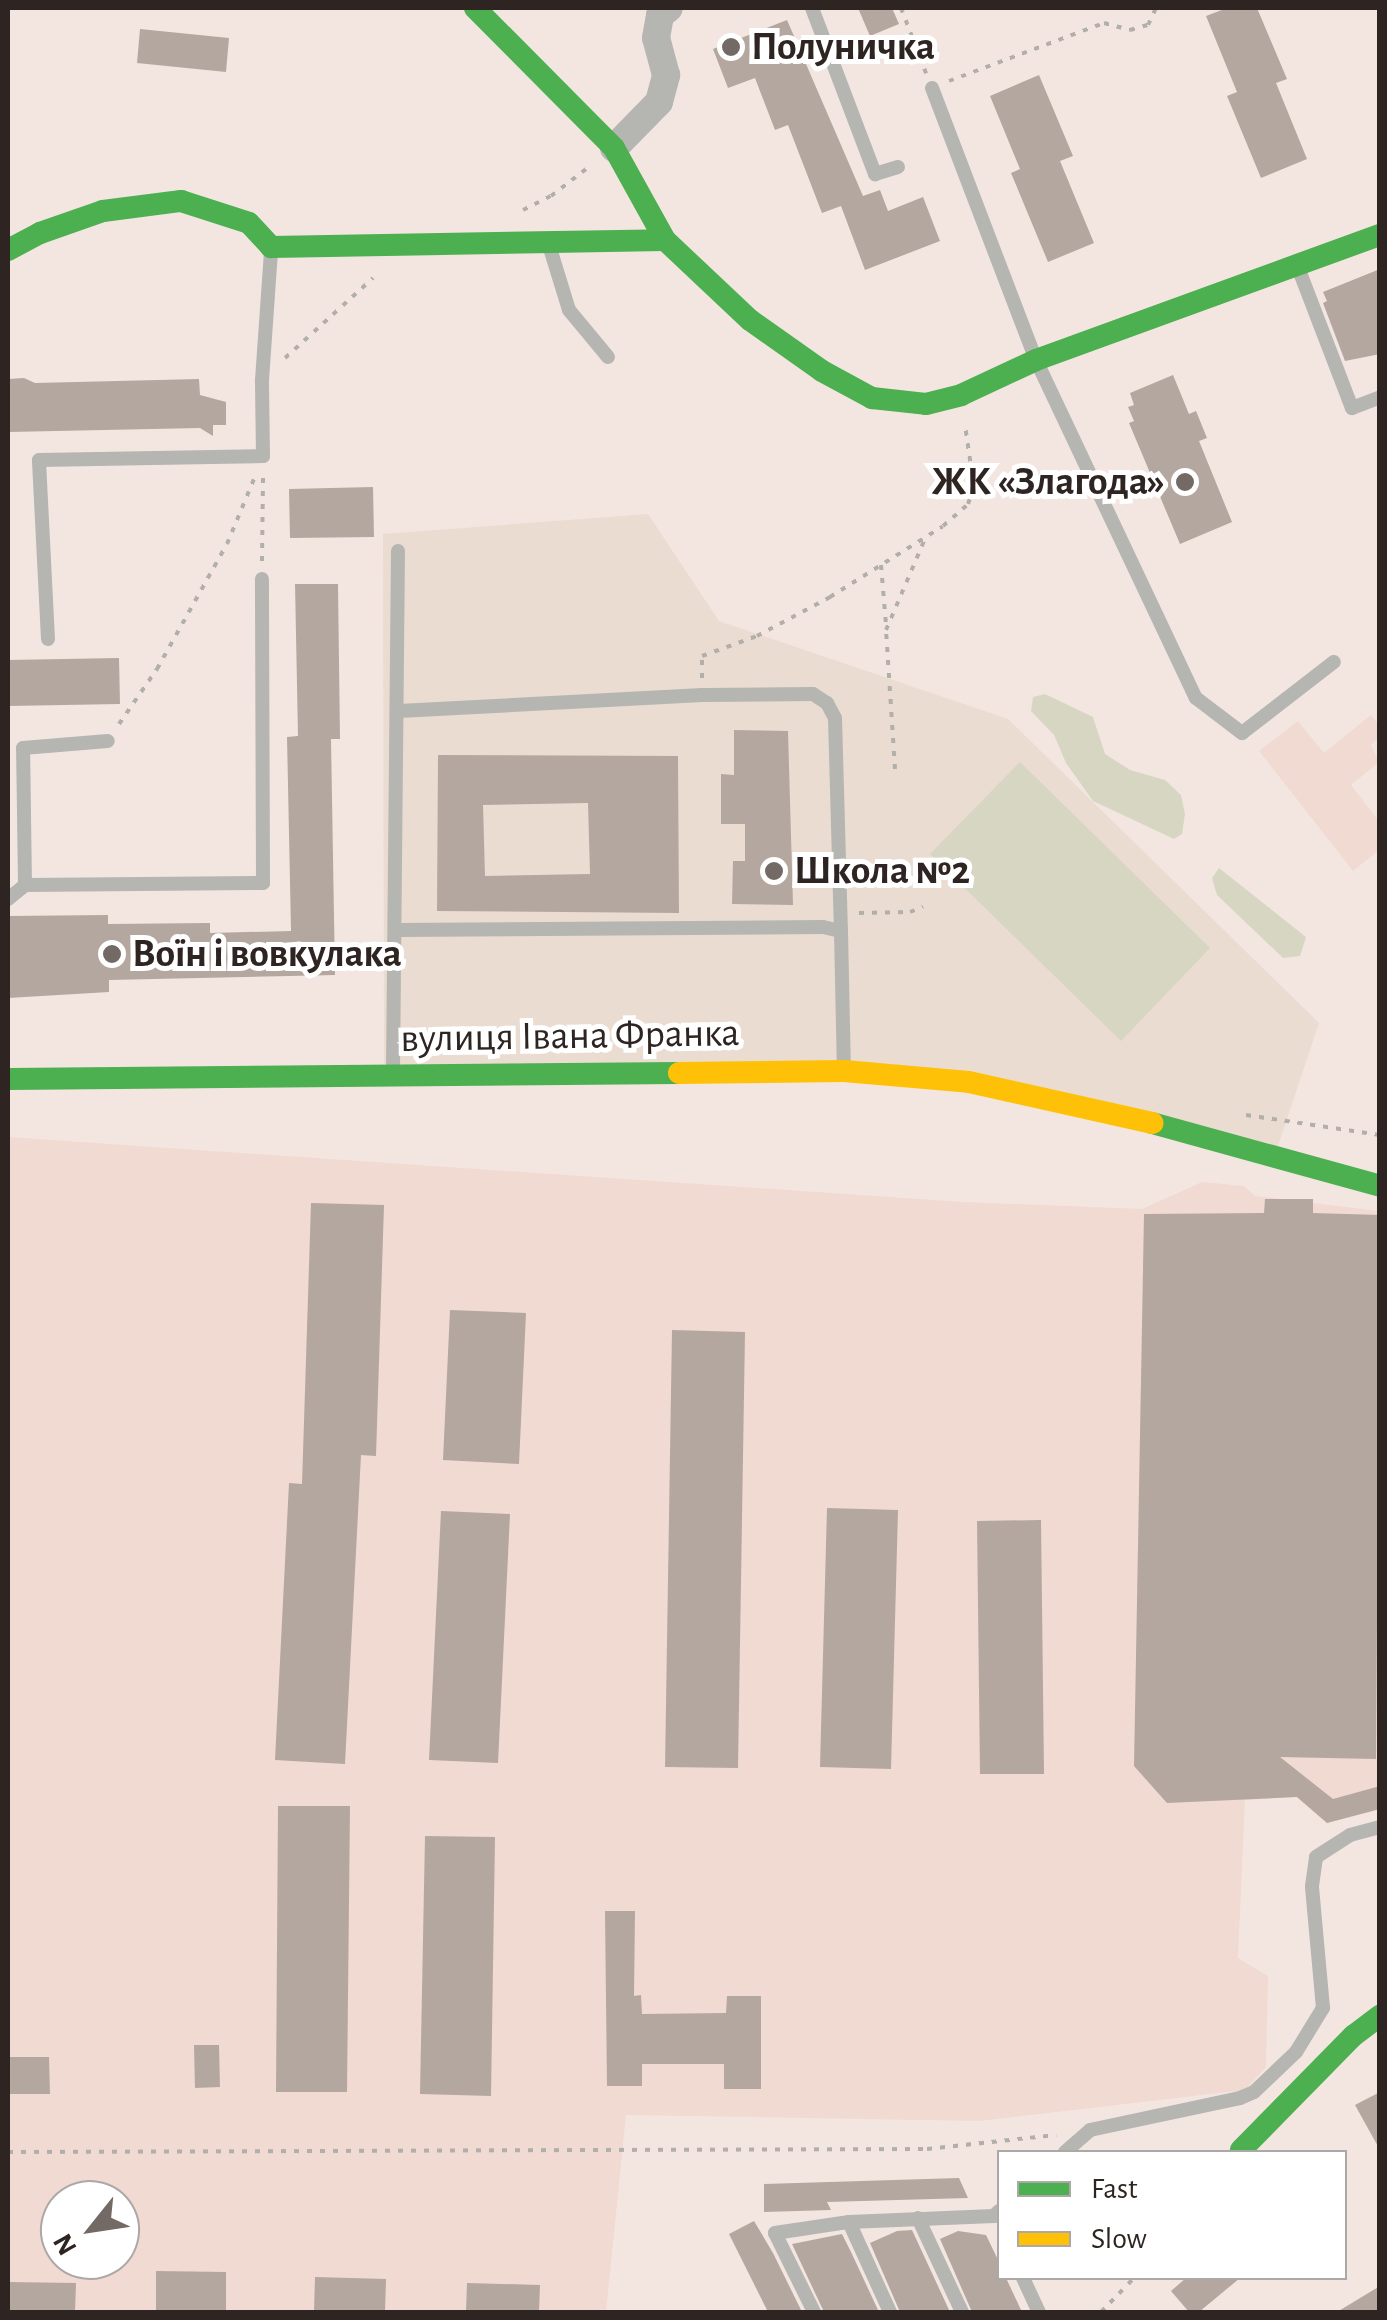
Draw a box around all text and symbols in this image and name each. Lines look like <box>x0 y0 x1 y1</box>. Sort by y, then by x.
place label: Полуничка <box>751 23 935 71</box>
marker: Полуничка <box>720 36 742 58</box>
place label: ЖК «Злагода» <box>932 458 1165 506</box>
marker: ЖК «Злагода» <box>1174 471 1196 493</box>
place label: Школа №2 <box>794 847 970 895</box>
marker: Школа №2 <box>763 860 785 882</box>
place label: Воїн і вовкулака <box>132 930 402 978</box>
marker: Воїн і вовкулака <box>101 943 123 965</box>
street label: вулиця Івана Франка <box>400 1009 740 1063</box>
legend <box>997 2150 1347 2280</box>
text: Fast <box>1091 2174 1138 2204</box>
north arrow <box>40 2180 140 2280</box>
text: Slow <box>1091 2224 1147 2254</box>
text: N <box>49 2229 83 2259</box>

